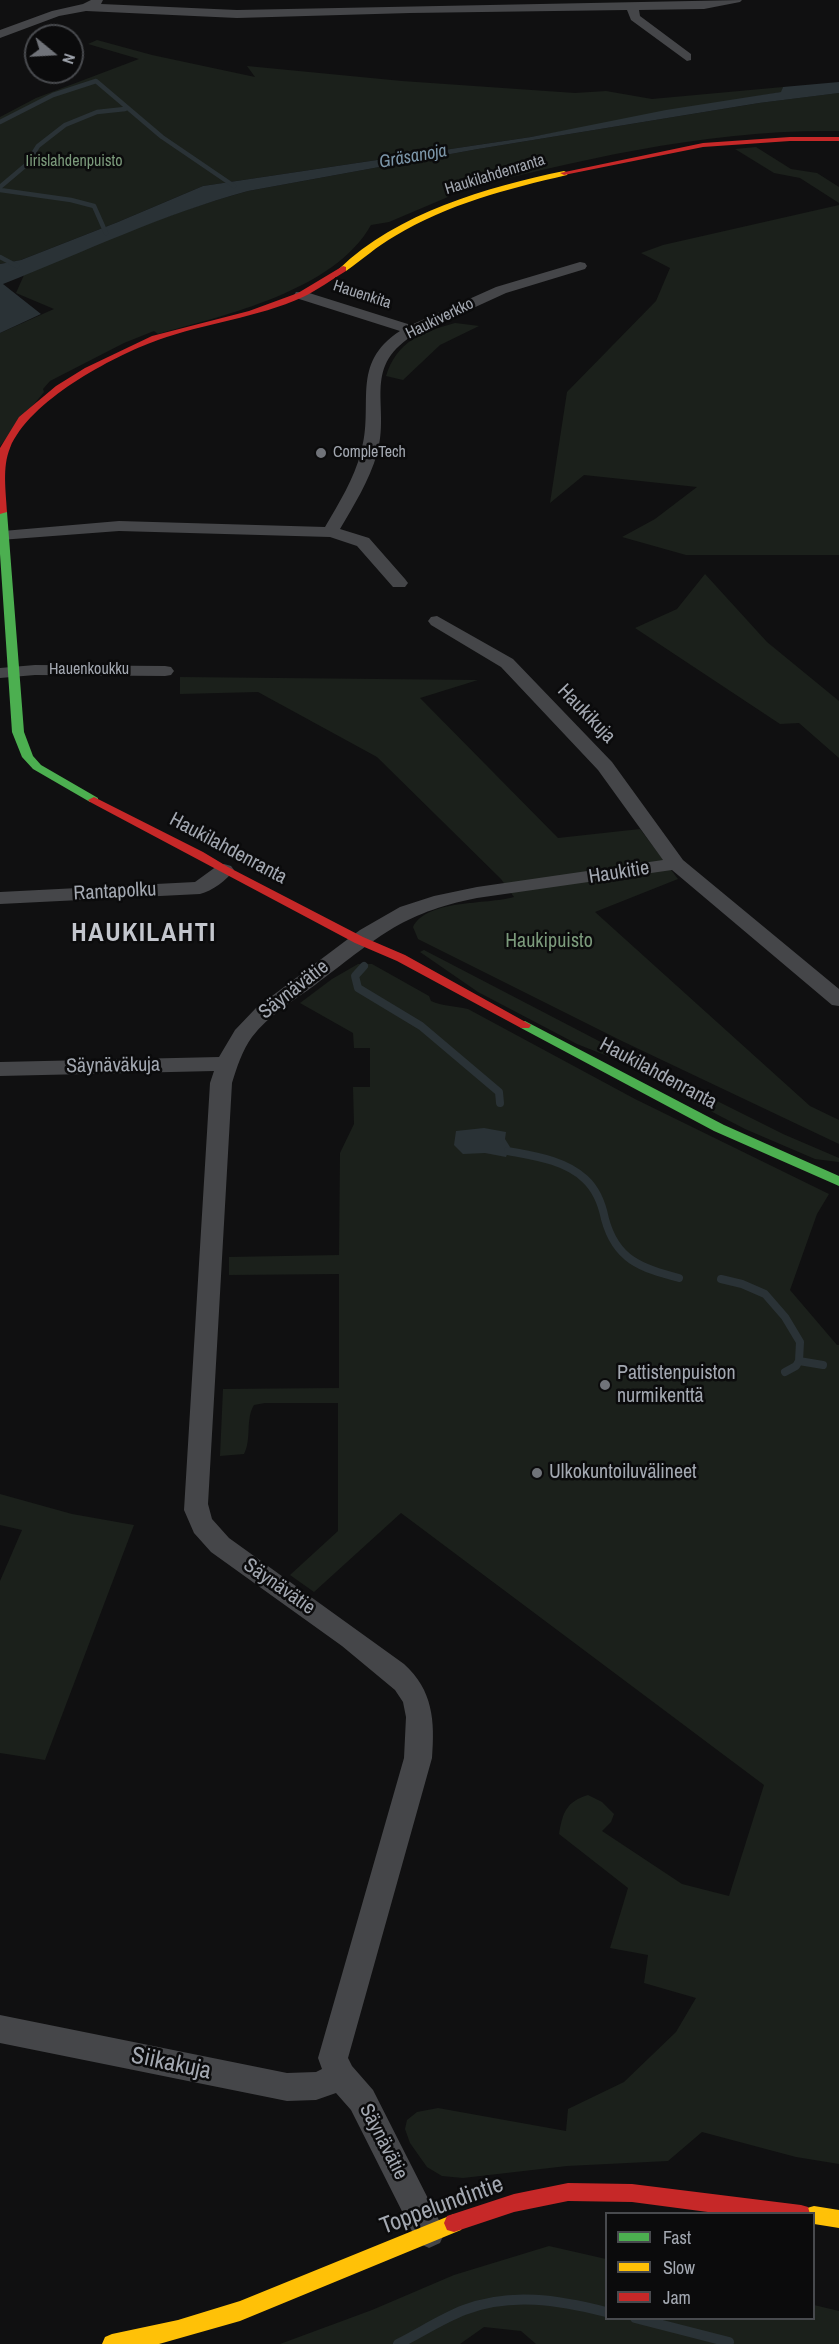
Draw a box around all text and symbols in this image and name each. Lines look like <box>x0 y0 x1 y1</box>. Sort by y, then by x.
north arrow <box>24 24 84 84</box>
text: N <box>57 51 81 67</box>
water label: Gräsanoja <box>378 140 448 174</box>
street label: Haukilahdenranta <box>443 151 547 199</box>
park label: Iirislahdenpuisto <box>25 152 123 172</box>
street label: Hauenkita <box>331 277 393 313</box>
street label: Haukiverkko <box>403 294 477 344</box>
place label: CompleTech <box>333 443 406 463</box>
marker: CompleTech <box>314 446 328 460</box>
street label: Hauenkoukku <box>49 660 129 680</box>
street label: Haukikuja <box>552 679 620 749</box>
street label: Haukilahdenranta <box>165 808 291 890</box>
street label: Haukitie <box>587 856 651 890</box>
street label: Rantapolku <box>73 878 157 906</box>
district label: HAUKILAHTI <box>71 918 217 950</box>
park label: Haukipuisto <box>505 930 593 954</box>
street label: Säynävätie <box>254 955 334 1025</box>
street label: Haukilahdenranta <box>595 1033 721 1115</box>
street label: Säynäväkuja <box>66 1053 160 1079</box>
place label: Pattistenpuiston nurmikenttä <box>617 1362 736 1409</box>
marker: Pattistenpuiston nurmikenttä <box>598 1378 612 1392</box>
place label: Ulkokuntoiluvälineet <box>549 1461 697 1485</box>
marker: Ulkokuntoiluvälineet <box>530 1466 544 1480</box>
street label: Säynävätie <box>239 1554 319 1620</box>
street label: Siikakuja <box>128 2041 214 2087</box>
street label: Säynävätie <box>354 2100 412 2184</box>
street label: Toppelundintie <box>376 2170 508 2242</box>
legend <box>605 2212 815 2320</box>
text: Fast <box>663 2225 691 2250</box>
text: Slow <box>663 2255 695 2280</box>
text: Jam <box>663 2285 691 2310</box>

